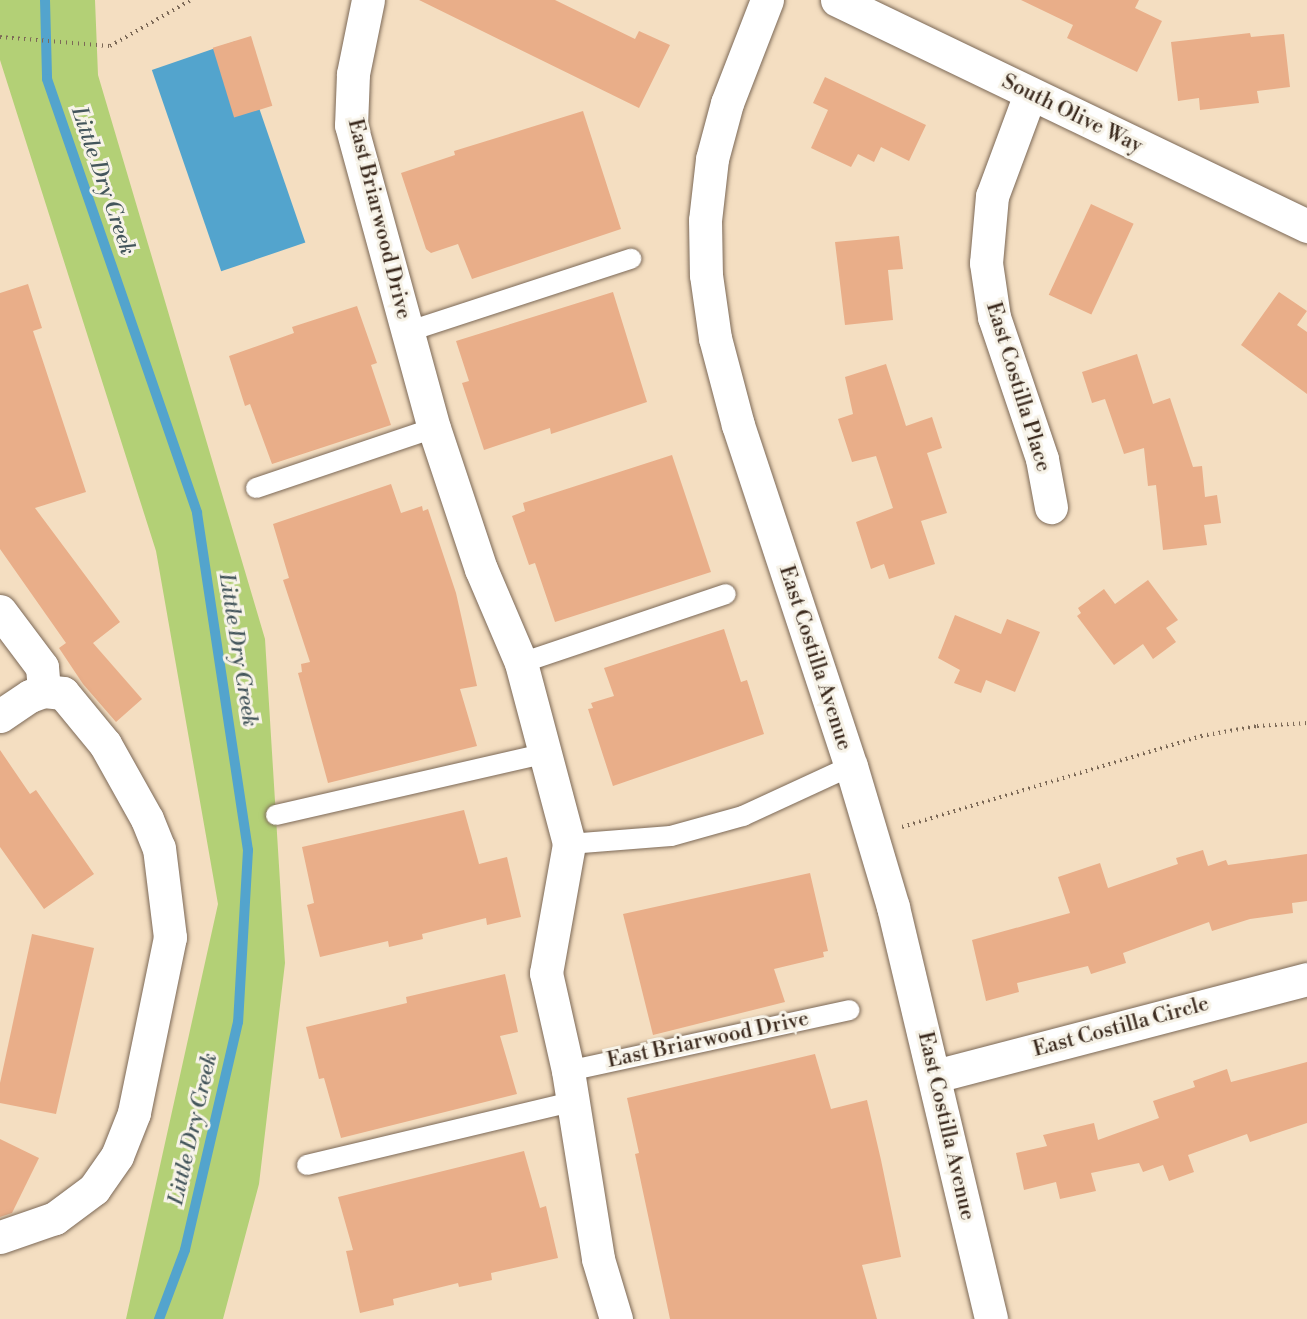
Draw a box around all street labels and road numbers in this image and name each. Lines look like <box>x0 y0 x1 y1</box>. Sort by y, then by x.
street label: South Olive Way <box>998 69 1146 159</box>
street label: East Briarwood Drive <box>342 116 416 322</box>
street label: East Costilla Place <box>980 299 1056 475</box>
street label: East Costilla Avenue <box>773 562 857 754</box>
street label: East Costilla Circle <box>1030 991 1212 1063</box>
street label: East Briarwood Drive <box>605 1006 811 1074</box>
street label: East Costilla Avenue <box>912 1029 980 1223</box>

